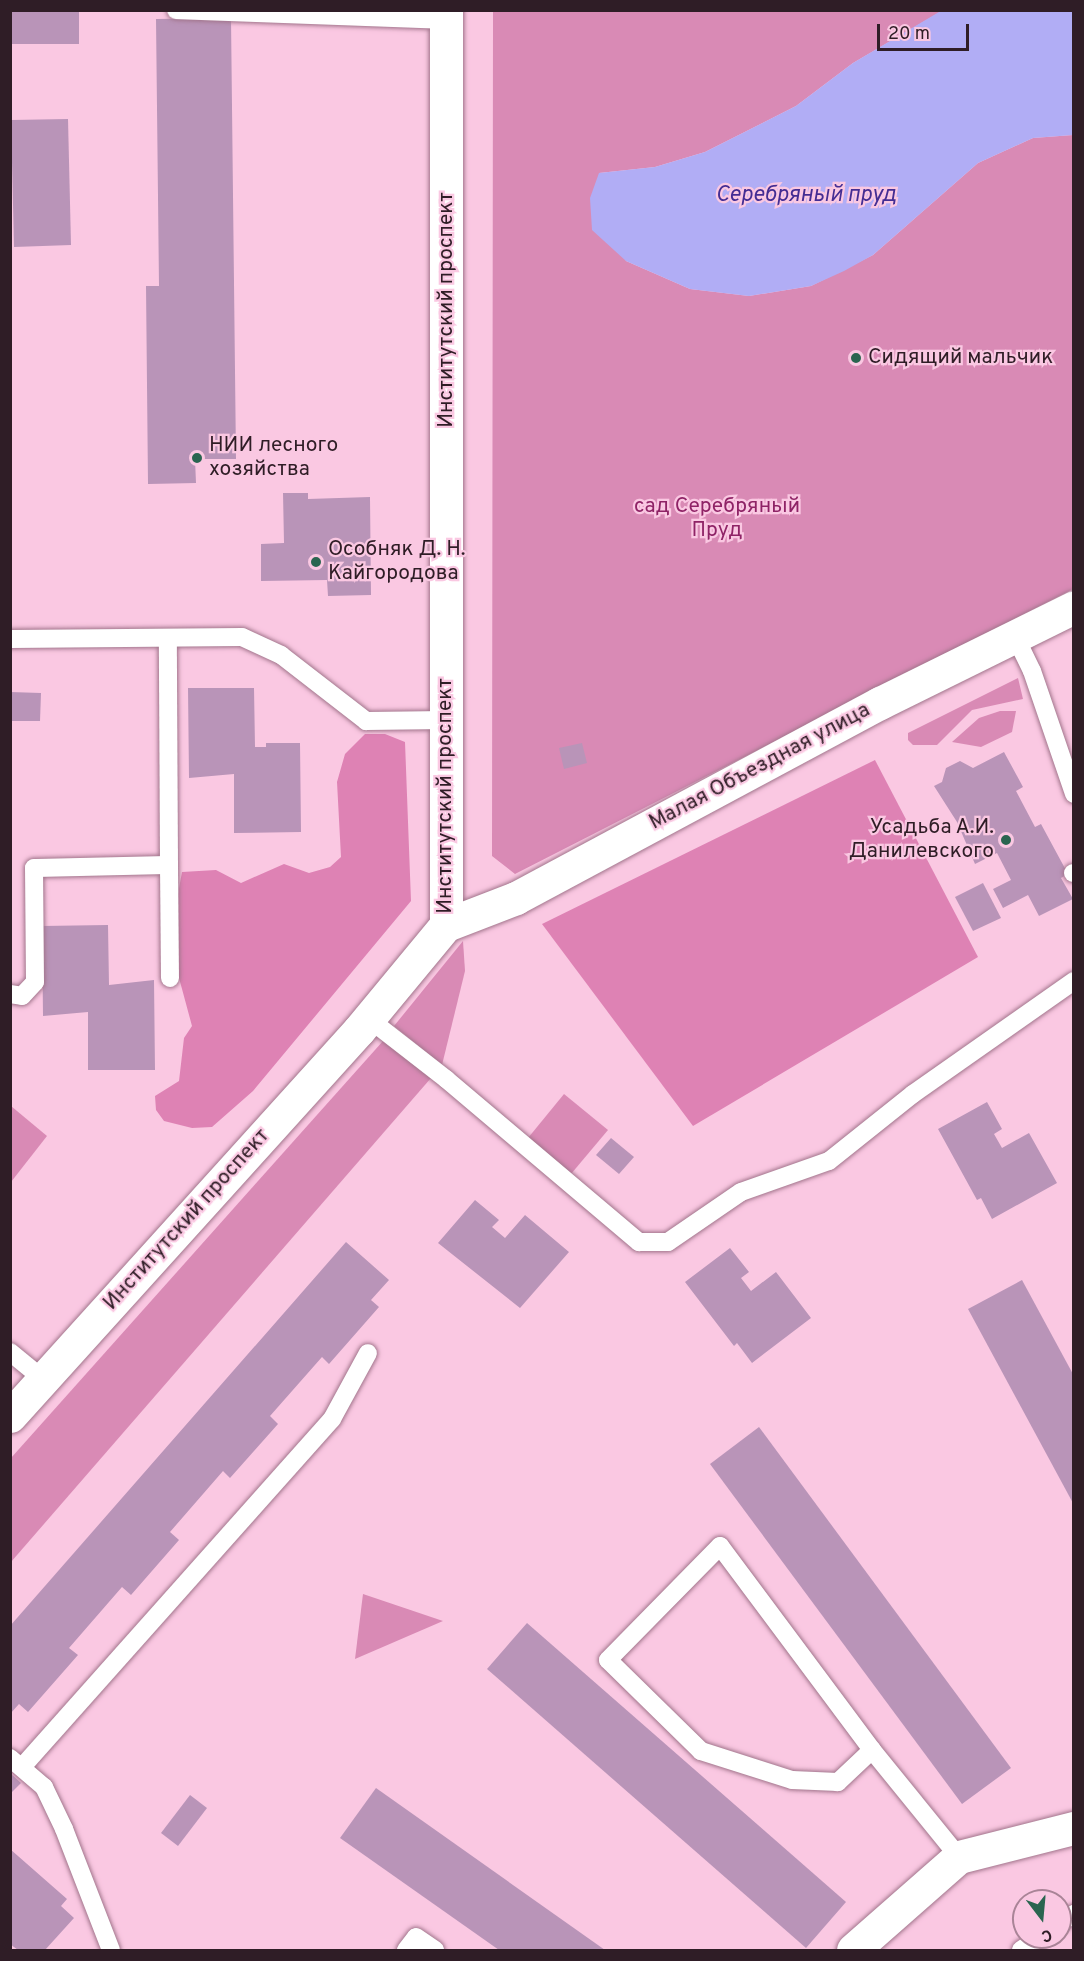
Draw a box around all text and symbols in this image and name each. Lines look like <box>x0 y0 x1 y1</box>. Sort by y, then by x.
scale bar <box>880 12 972 50</box>
text: 20 m <box>888 23 930 46</box>
water label: Серебряный пруд <box>716 183 896 209</box>
street label: Институтский проспект <box>434 192 460 428</box>
place label: Сидящий мальчик <box>868 345 1053 371</box>
marker: Сидящий мальчик <box>849 351 863 365</box>
place label: НИИ лесного хозяйства <box>209 433 338 483</box>
marker: НИИ лесного хозяйства <box>190 451 204 465</box>
park label: сад Серебряный Пруд <box>634 494 800 544</box>
place label: Особняк Д. Н. Кайгородова <box>328 537 466 587</box>
marker: Особняк Д. Н. Кайгородова <box>309 555 323 569</box>
street label: Институтский проспект <box>433 678 459 914</box>
street label: Малая Объездная улица <box>645 698 875 836</box>
place label: Усадьба А.И. Данилевского <box>849 815 994 865</box>
marker: Усадьба А.И. Данилевского <box>999 833 1013 847</box>
street label: Институтский проспект <box>99 1124 275 1316</box>
north arrow <box>1012 1889 1072 1949</box>
text: С <box>1039 1923 1054 1945</box>

